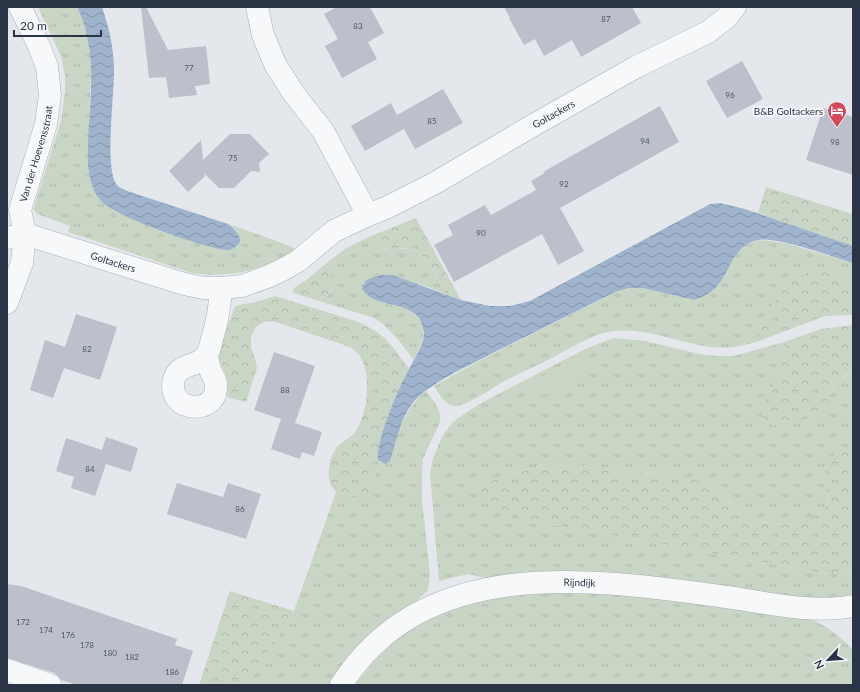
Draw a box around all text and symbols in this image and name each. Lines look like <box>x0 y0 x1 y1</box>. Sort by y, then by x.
scale bar <box>14 12 101 38</box>
house number: 87 <box>601 14 611 24</box>
text: 20 m <box>20 18 47 33</box>
house number: 83 <box>353 21 363 31</box>
house number: 77 <box>184 63 194 73</box>
house number: 96 <box>725 90 735 100</box>
street label: Goltackers <box>530 97 577 131</box>
hotel icon: B&B Goltackers <box>826 100 848 128</box>
street label: Van der Hoevensstraat <box>17 104 55 203</box>
place label: B&B Goltackers <box>754 105 823 117</box>
house number: 85 <box>427 116 437 126</box>
house number: 94 <box>640 136 650 146</box>
house number: 98 <box>830 137 840 147</box>
house number: 75 <box>228 153 238 163</box>
house number: 92 <box>559 179 569 189</box>
house number: 90 <box>476 228 486 238</box>
street label: Goltackers <box>89 249 137 274</box>
house number: 82 <box>82 344 92 354</box>
house number: 88 <box>280 385 290 395</box>
house number: 84 <box>85 464 95 474</box>
house number: 86 <box>235 504 245 514</box>
street label: Rijndijk <box>564 576 597 589</box>
house number: 172 <box>16 617 30 627</box>
house number: 174 <box>39 625 53 635</box>
house number: 176 <box>61 630 75 640</box>
house number: 178 <box>80 640 94 650</box>
north arrow <box>808 640 848 680</box>
house number: 180 <box>103 648 117 658</box>
house number: 182 <box>125 652 139 662</box>
text: N <box>811 658 826 671</box>
house number: 186 <box>165 667 179 677</box>

